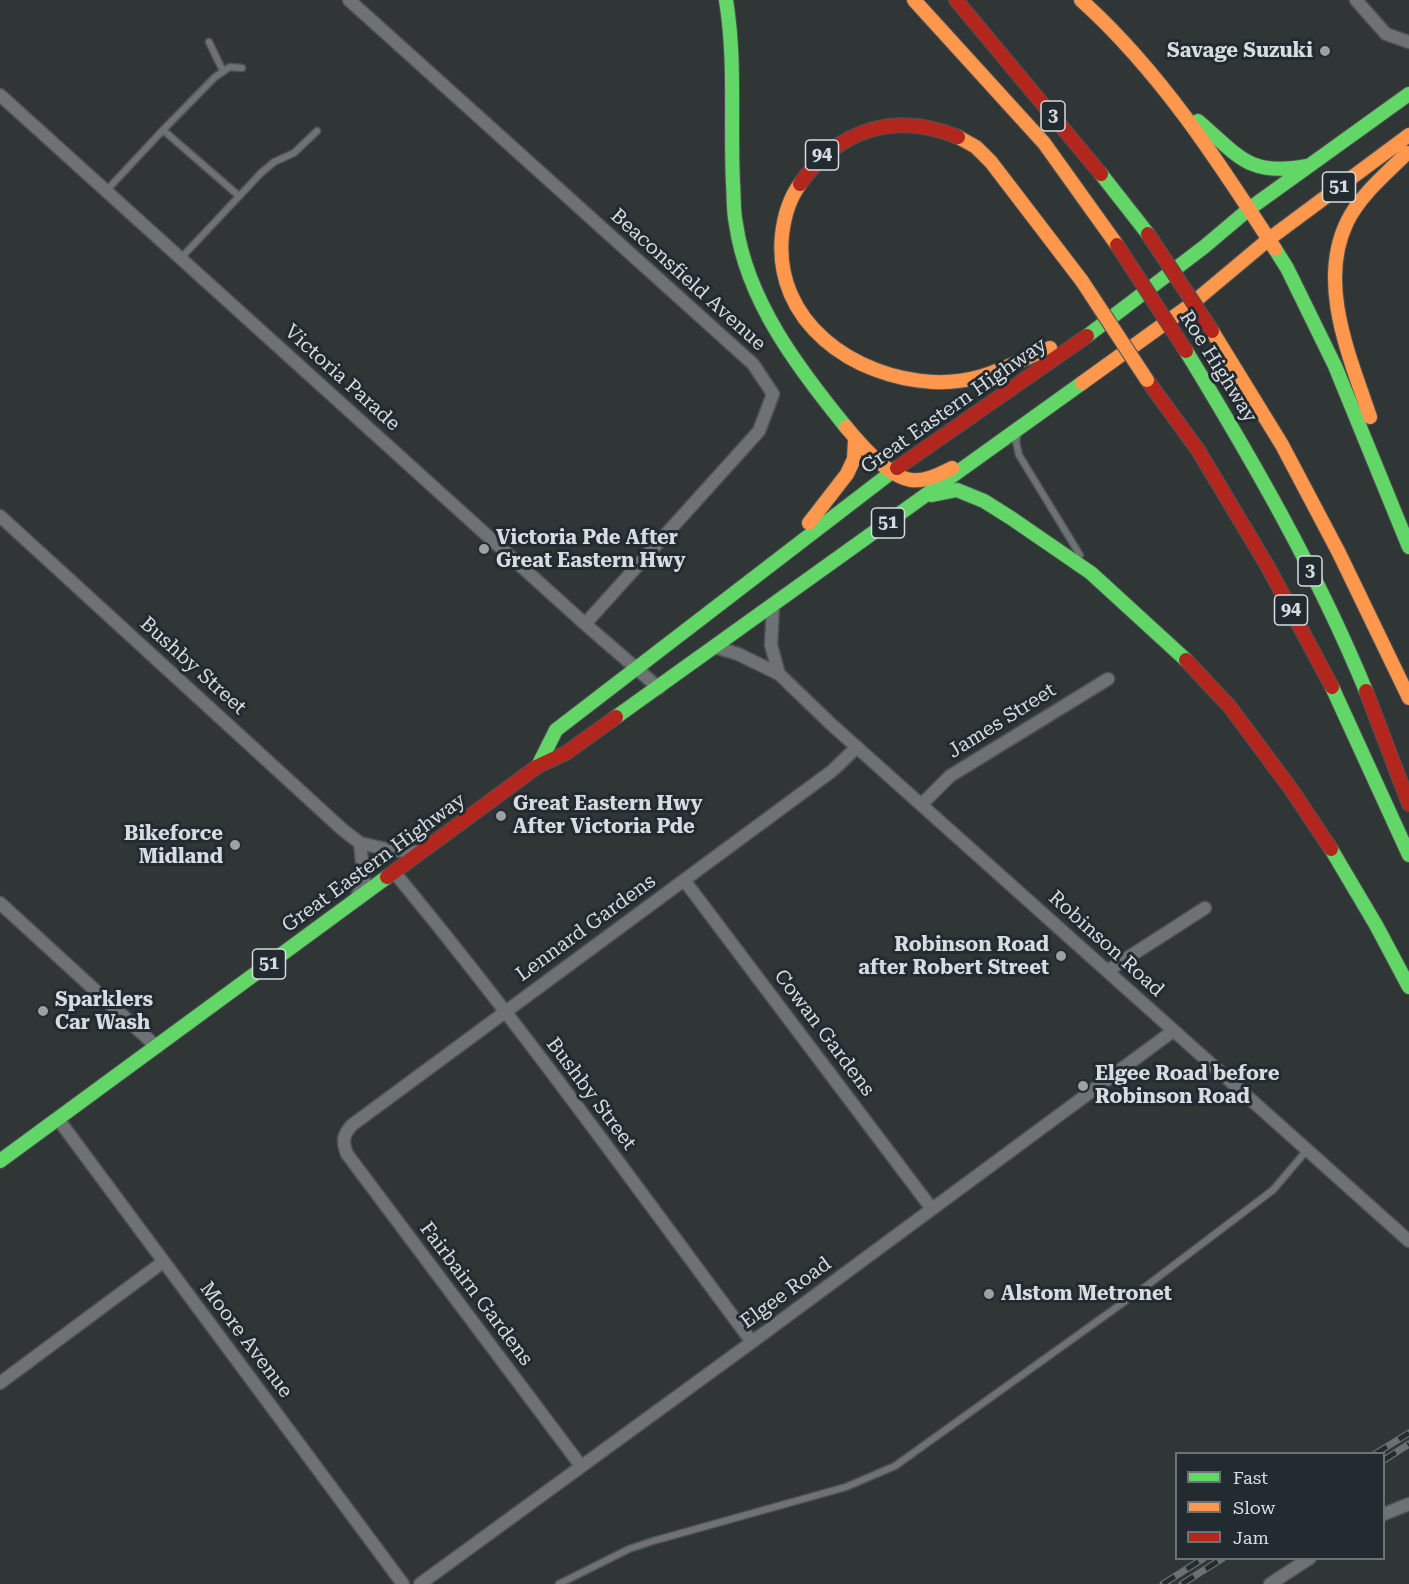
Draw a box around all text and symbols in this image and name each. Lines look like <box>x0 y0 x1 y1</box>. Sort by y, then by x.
place label: Savage Suzuki <box>1167 39 1313 63</box>
marker: Savage Suzuki <box>1318 44 1332 58</box>
road number: 3 <box>1041 101 1065 131</box>
road number: 94 <box>806 140 838 170</box>
road number: 51 <box>1322 172 1356 202</box>
street label: Beaconsfield Avenue <box>605 204 771 356</box>
street label: Roe Highway <box>1174 307 1262 427</box>
street label: Victoria Parade <box>279 320 405 436</box>
street label: Great Eastern Highway <box>857 333 1051 479</box>
road number: 51 <box>872 508 904 538</box>
place label: Victoria Pde After Great Eastern Hwy <box>496 526 686 573</box>
marker: Victoria Pde After Great Eastern Hwy <box>477 542 491 556</box>
road number: 3 <box>1298 556 1322 586</box>
road number: 94 <box>1274 595 1308 625</box>
street label: Bushby Street <box>135 612 251 720</box>
street label: James Street <box>944 678 1060 764</box>
street label: Great Eastern Highway <box>278 788 470 938</box>
place label: Great Eastern Hwy After Victoria Pde <box>513 792 703 839</box>
marker: Great Eastern Hwy After Victoria Pde <box>494 809 508 823</box>
place label: Bikeforce Midland <box>124 822 223 869</box>
marker: Bikeforce Midland <box>228 838 242 852</box>
street label: Lennard Gardens <box>511 869 661 987</box>
street label: Robinson Road <box>1043 886 1169 1002</box>
place label: Robinson Road after Robert Street <box>858 933 1049 980</box>
road number: 51 <box>252 949 286 979</box>
marker: Robinson Road after Robert Street <box>1054 949 1068 963</box>
street label: Cowan Gardens <box>769 965 879 1101</box>
place label: Sparklers Car Wash <box>55 988 153 1035</box>
marker: Sparklers Car Wash <box>36 1004 50 1018</box>
street label: Bushby Street <box>541 1033 641 1155</box>
place label: Elgee Road before Robinson Road <box>1095 1062 1280 1109</box>
marker: Elgee Road before Robinson Road <box>1076 1079 1090 1093</box>
street label: Fairbairn Gardens <box>414 1218 538 1370</box>
street label: Elgee Road <box>736 1252 836 1334</box>
street label: Moore Avenue <box>195 1277 297 1403</box>
place label: Alstom Metronet <box>1001 1282 1172 1306</box>
marker: Alstom Metronet <box>982 1287 996 1301</box>
legend <box>1175 1452 1385 1560</box>
text: Fast <box>1233 1467 1268 1488</box>
text: Slow <box>1233 1497 1275 1518</box>
text: Jam <box>1233 1527 1269 1548</box>

